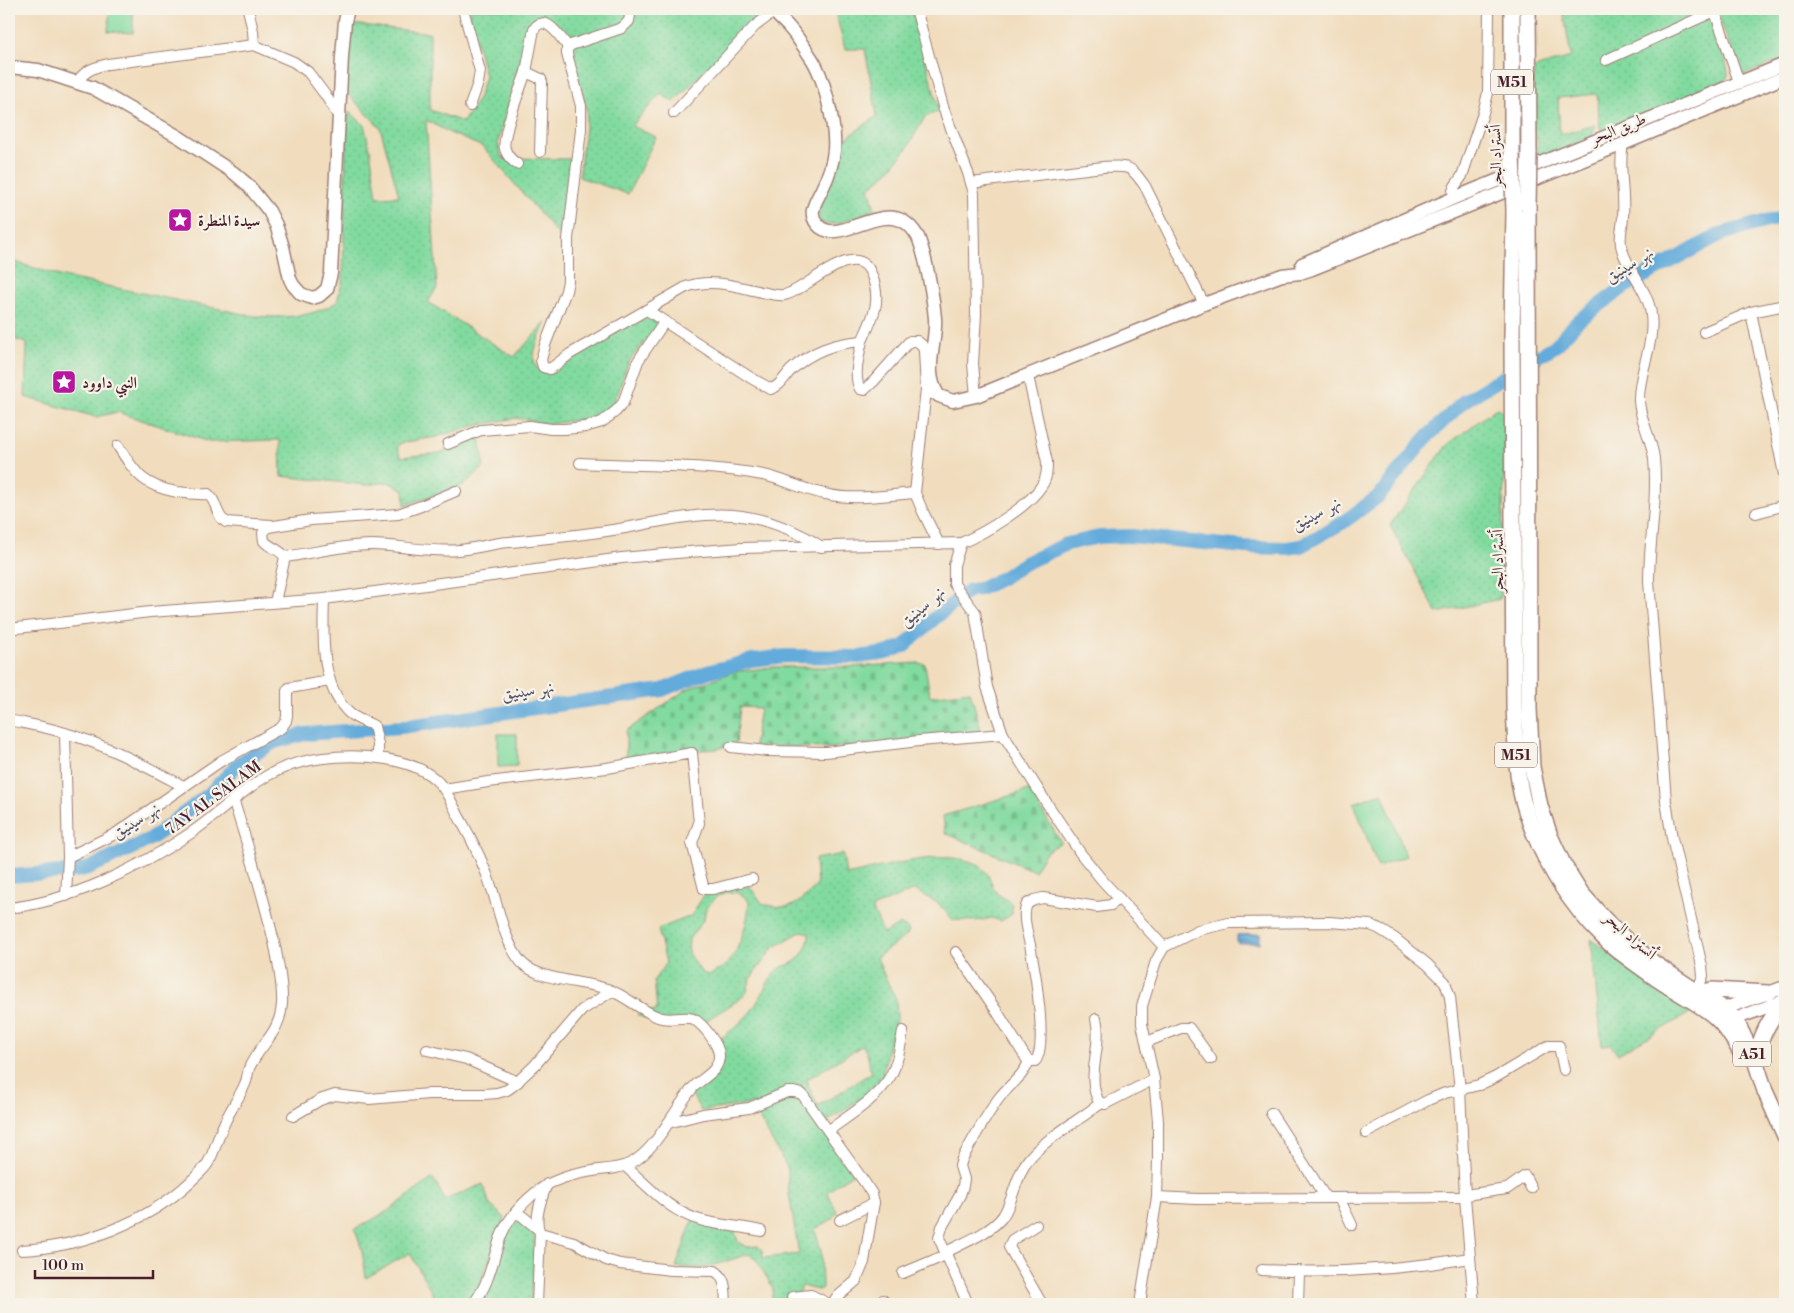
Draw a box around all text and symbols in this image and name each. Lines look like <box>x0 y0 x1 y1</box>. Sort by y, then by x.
road number: M51 <box>1491 70 1533 94</box>
street label: طريق البحر <box>1586 109 1649 150</box>
street label: أتستراد البحر <box>1483 124 1507 190</box>
place icon: سيدة المنطرة <box>167 207 193 233</box>
place label: سيدة المنطرة <box>198 211 260 231</box>
water label: نهر سينيق <box>1600 241 1658 288</box>
place icon: النبي داوود <box>51 369 77 395</box>
place label: النبي داوود <box>82 373 137 398</box>
water label: نهر سينيق <box>1287 491 1345 536</box>
street label: أتستراد البحر <box>1486 529 1508 595</box>
water label: نهر سينيق <box>894 580 950 632</box>
water label: نهر سينيق <box>500 675 556 706</box>
road number: M51 <box>1495 742 1537 768</box>
street label: 7AY AL SALAM <box>162 756 265 839</box>
water label: نهر سينيق <box>107 797 165 844</box>
street label: أتستراد البحر <box>1598 905 1662 964</box>
road number: A51 <box>1733 1042 1771 1066</box>
scale bar <box>35 1248 152 1280</box>
text: 100 m <box>42 1256 84 1275</box>

